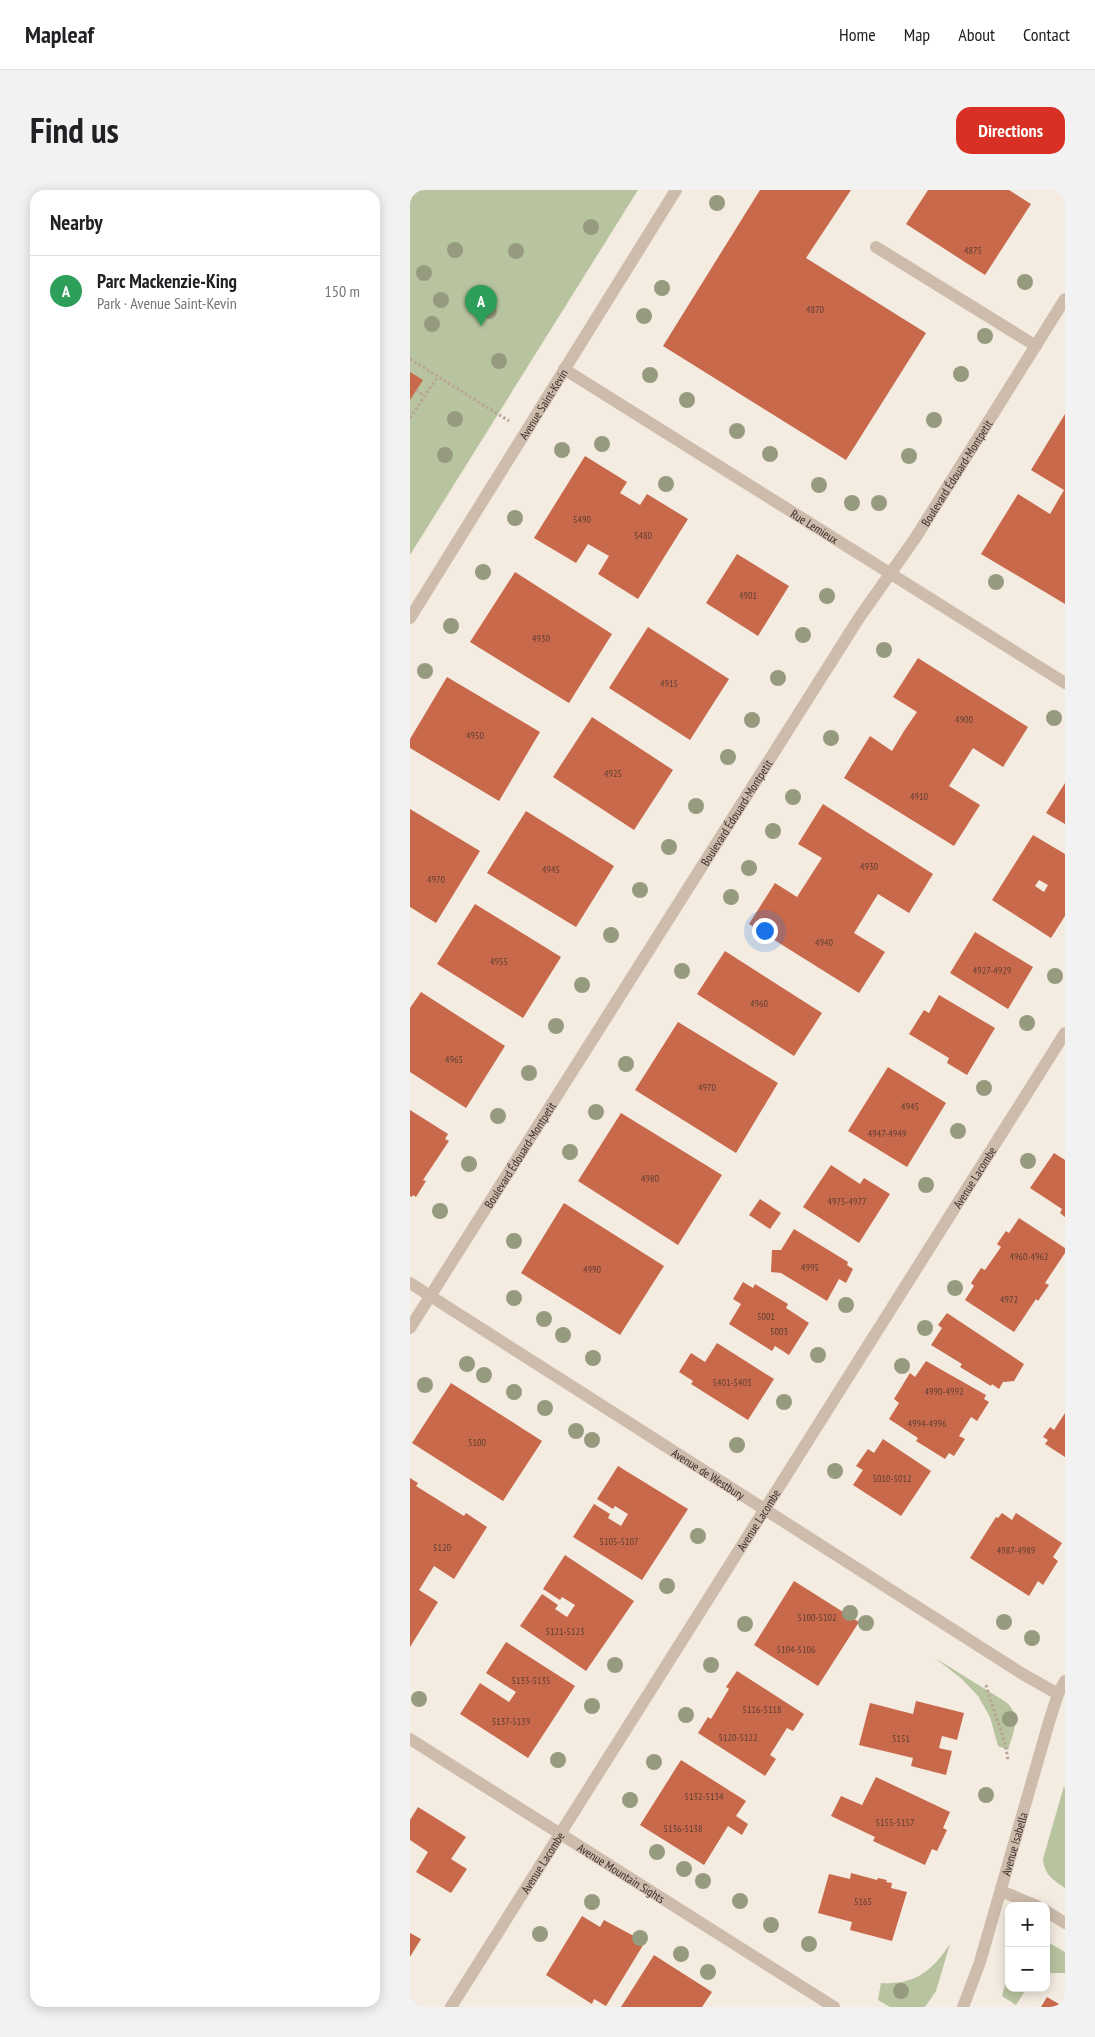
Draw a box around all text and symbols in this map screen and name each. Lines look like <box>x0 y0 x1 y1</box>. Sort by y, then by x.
text: Mapleaf <box>25 19 94 50</box>
text: Home <box>839 23 876 46</box>
text: Map <box>904 23 930 46</box>
text: About <box>958 23 995 46</box>
text: Contact <box>1023 23 1070 46</box>
text: Find us <box>30 107 119 153</box>
button: Directions <box>956 107 1065 154</box>
text: Nearby <box>50 209 103 236</box>
house number: 4875 <box>964 244 982 257</box>
text: Parc Mackenzie-King <box>97 269 237 293</box>
text: A <box>62 281 70 301</box>
text: 150 m <box>325 281 360 301</box>
pin: A <box>465 285 497 326</box>
text: Park · Avenue Saint-Kevin <box>97 293 237 313</box>
house number: 4870 <box>806 303 825 316</box>
street label: Avenue Saint-Kevin <box>516 366 571 442</box>
street label: Boulevard Édouard-Montpetit <box>917 416 996 529</box>
street label: Rue Lemieux <box>788 506 841 547</box>
house number: 5490 <box>573 513 592 526</box>
house number: 5480 <box>634 529 653 542</box>
house number: 4901 <box>739 589 757 602</box>
house number: 4930 <box>532 632 551 645</box>
house number: 4915 <box>660 677 678 690</box>
house number: 4900 <box>955 713 974 726</box>
house number: 4950 <box>466 729 485 742</box>
street label: Boulevard Édouard-Montpetit <box>697 756 776 868</box>
house number: 4925 <box>604 767 622 780</box>
house number: 4910 <box>910 790 929 803</box>
house number: 4930 <box>860 860 879 873</box>
house number: 4945 <box>542 863 560 876</box>
house number: 4970 <box>427 873 446 886</box>
your location <box>752 918 778 944</box>
house number: 4940 <box>815 936 834 949</box>
house number: 4955 <box>490 955 508 968</box>
house number: 4927-4929 <box>973 964 1011 977</box>
house number: 4960 <box>750 997 769 1010</box>
house number: 4965 <box>445 1053 463 1066</box>
house number: 4970 <box>698 1081 717 1094</box>
street label: Boulevard Édouard-Montpetit <box>480 1098 559 1211</box>
house number: 4945 <box>901 1100 919 1113</box>
house number: 4947-4949 <box>868 1127 906 1140</box>
street label: Avenue Lacombe <box>949 1144 999 1211</box>
house number: 4980 <box>641 1172 660 1185</box>
house number: 4975-4977 <box>828 1195 866 1208</box>
house number: 4960-4962 <box>1010 1250 1048 1263</box>
house number: 4995 <box>801 1261 819 1274</box>
house number: 4990 <box>583 1263 602 1276</box>
house number: 4972 <box>1000 1293 1018 1306</box>
house number: 5001 <box>757 1310 775 1323</box>
house number: 5003 <box>770 1325 788 1338</box>
house number: 5401-5403 <box>713 1376 751 1389</box>
house number: 4990-4992 <box>925 1385 963 1398</box>
house number: 4994-4996 <box>908 1417 947 1430</box>
house number: 5100 <box>468 1436 487 1449</box>
street label: Avenue de Westbury <box>669 1445 748 1503</box>
house number: 5010-5012 <box>873 1472 911 1485</box>
street label: Avenue Lacombe <box>733 1486 783 1553</box>
house number: 5105-5107 <box>600 1535 638 1548</box>
house number: 5120 <box>433 1541 452 1554</box>
house number: 4987-4989 <box>997 1544 1035 1557</box>
house number: 5100-5102 <box>798 1611 836 1624</box>
house number: 5121-5123 <box>546 1625 584 1638</box>
house number: 5104-5106 <box>777 1643 816 1656</box>
house number: 5133-5135 <box>512 1674 550 1687</box>
house number: 5116-5118 <box>743 1703 781 1716</box>
house number: 5137-5139 <box>492 1715 530 1728</box>
house number: 5120-5122 <box>719 1731 757 1744</box>
house number: 5151 <box>892 1732 910 1745</box>
house number: 5132-5134 <box>685 1790 724 1803</box>
street label: Avenue Isabella <box>998 1810 1030 1877</box>
house number: 5155-5157 <box>876 1816 914 1829</box>
house number: 5136-5138 <box>664 1822 702 1835</box>
street label: Avenue Lacombe <box>517 1829 567 1896</box>
street label: Avenue Mountain Sights <box>575 1839 668 1906</box>
house number: 5165 <box>854 1895 872 1908</box>
map controls <box>1005 1902 1050 1992</box>
button: + <box>1005 1902 1050 1947</box>
button: − <box>1005 1947 1050 1992</box>

